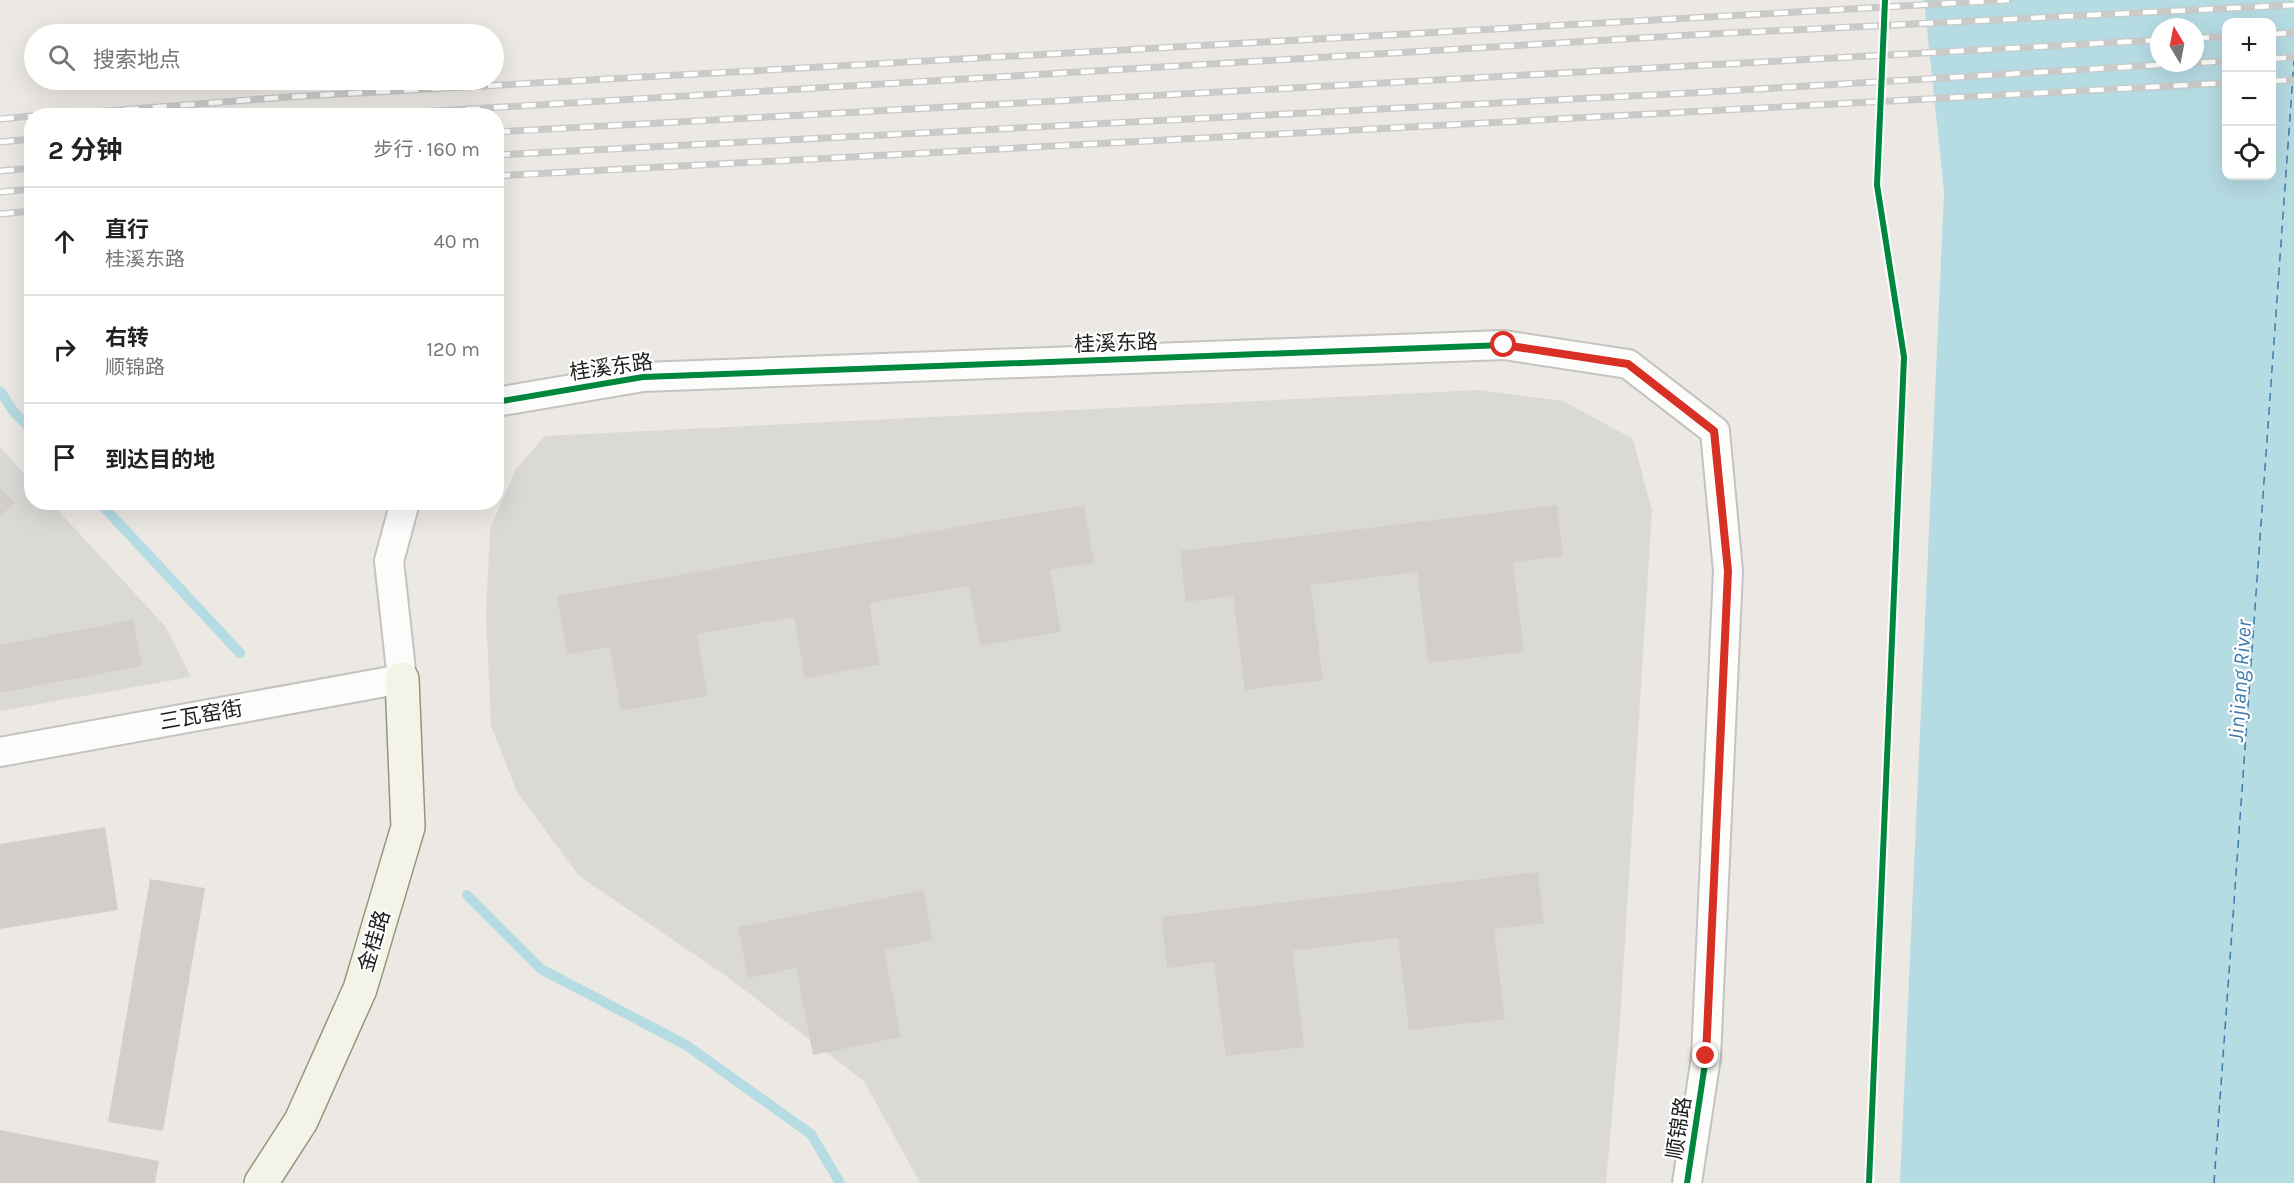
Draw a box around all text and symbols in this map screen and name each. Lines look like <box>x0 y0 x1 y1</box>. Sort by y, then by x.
north arrow <box>2150 18 2204 72</box>
map controls <box>2222 18 2276 180</box>
button: + <box>2222 18 2276 72</box>
search box <box>24 24 504 90</box>
icon: search <box>45 41 78 74</box>
text: 搜索地点 <box>93 47 181 73</box>
button: − <box>2222 72 2276 126</box>
button: locate <box>2222 126 2276 180</box>
text: 2 分钟 <box>48 135 122 166</box>
text: 步行 · 160 m <box>374 138 480 161</box>
text: 直行 <box>105 217 149 243</box>
icon: ahead <box>48 225 81 258</box>
text: 40 m <box>434 230 480 253</box>
text: 桂溪东路 <box>105 248 185 271</box>
text: 右转 <box>105 325 149 351</box>
street label: 桂溪东路 <box>1074 330 1158 356</box>
route start <box>1490 331 1516 357</box>
icon: right <box>48 333 81 366</box>
text: 120 m <box>426 338 480 361</box>
street label: 桂溪东路 <box>568 349 654 385</box>
text: 顺锦路 <box>105 356 165 379</box>
icon: arrive <box>48 441 81 474</box>
text: 到达目的地 <box>105 447 215 473</box>
water label: Jinjiang River <box>2223 617 2257 743</box>
street label: 三瓦窑街 <box>158 696 244 734</box>
street label: 金桂路 <box>353 907 395 975</box>
route end <box>1692 1042 1718 1068</box>
street label: 顺锦路 <box>1662 1095 1696 1161</box>

